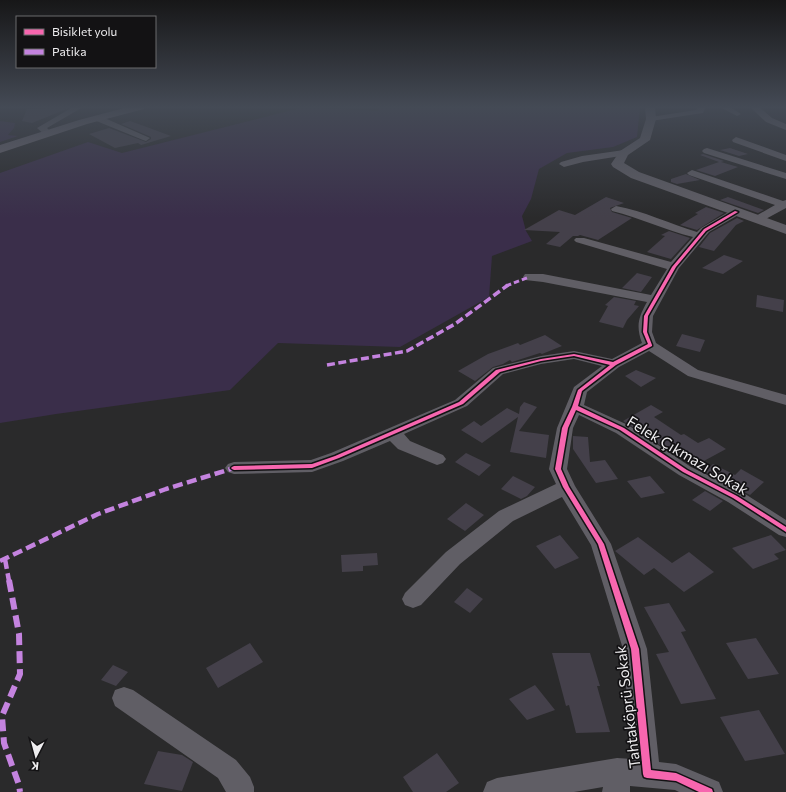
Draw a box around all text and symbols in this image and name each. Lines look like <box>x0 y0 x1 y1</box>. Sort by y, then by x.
legend <box>16 16 156 68</box>
text: Bisiklet yolu <box>52 24 117 38</box>
text: Patika <box>52 44 87 58</box>
street label: Felek Çıkmazı Sokak <box>624 412 752 498</box>
street label: Tahtaköprü Sokak <box>611 645 643 769</box>
north arrow <box>16 736 56 776</box>
text: K <box>30 760 39 773</box>

